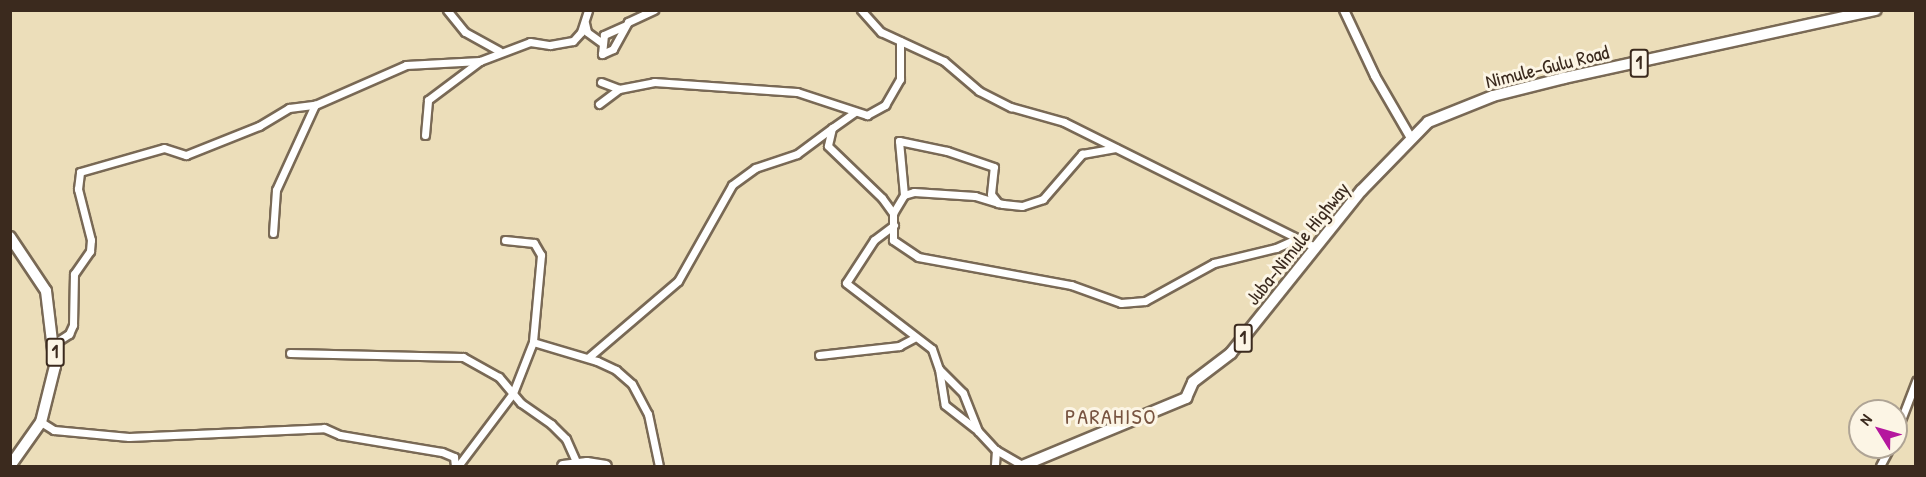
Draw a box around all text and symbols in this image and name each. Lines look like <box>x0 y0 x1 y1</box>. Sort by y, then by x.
street label: Nimule-Gulu Road <box>1483 39 1611 93</box>
road number: 1 <box>1628 48 1650 78</box>
street label: Juba–Nimule Highway <box>1240 177 1354 309</box>
road number: 1 <box>1232 323 1254 353</box>
road number: 1 <box>44 337 66 367</box>
north arrow <box>1848 399 1908 459</box>
district label: PARAHISO <box>1065 404 1157 430</box>
text: N <box>1854 409 1877 429</box>

